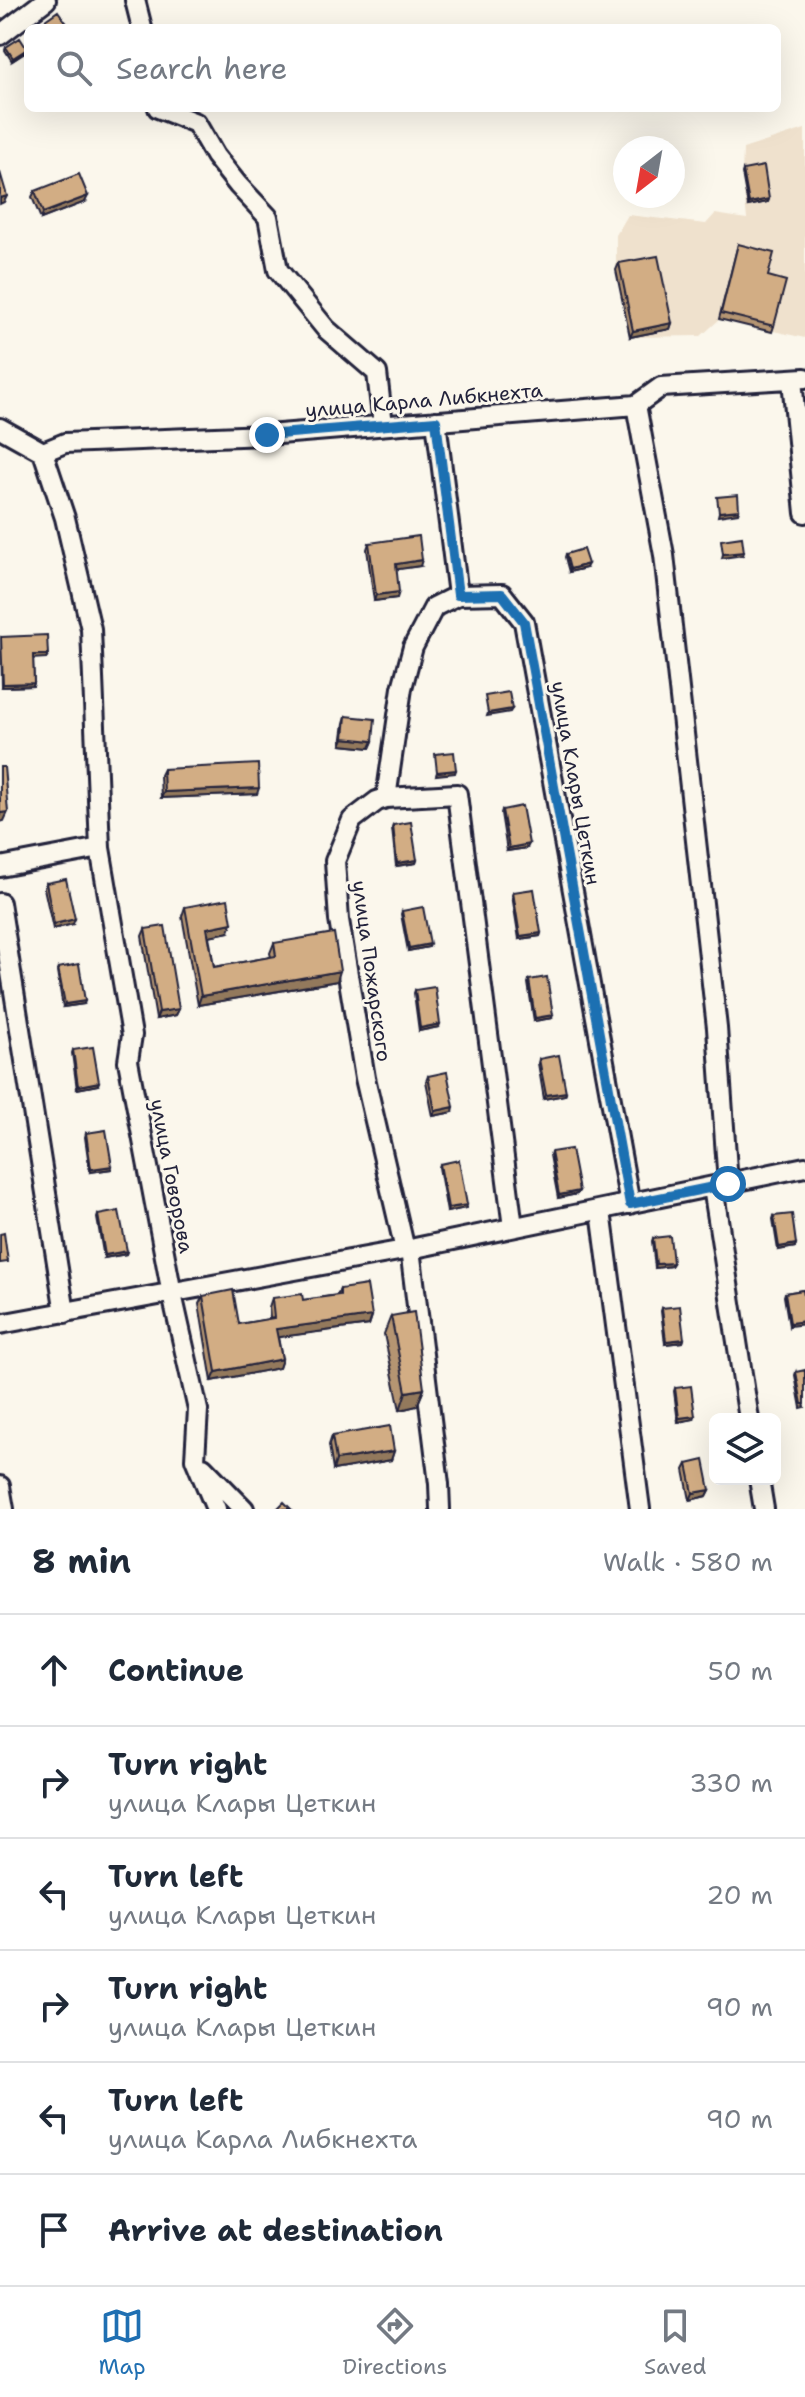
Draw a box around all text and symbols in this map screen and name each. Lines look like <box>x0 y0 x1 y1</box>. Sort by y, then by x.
search box <box>24 24 781 112</box>
icon: search <box>52 46 96 90</box>
text: Search here <box>116 48 287 89</box>
north arrow <box>613 136 685 208</box>
street label: улица Карла Либкнехта <box>304 377 544 423</box>
route end <box>249 417 285 453</box>
street label: улица Клары Цеткин <box>545 679 607 887</box>
street label: улица Пожарского <box>346 879 398 1063</box>
street label: улица Говорова <box>144 1097 200 1256</box>
route start <box>710 1166 746 1202</box>
map controls <box>709 1413 781 1485</box>
button: layers <box>709 1413 781 1485</box>
text: 8 min <box>32 1538 131 1584</box>
text: Walk · 580 m <box>603 1544 773 1579</box>
icon: ahead <box>32 1648 76 1692</box>
text: Continue <box>108 1650 244 1691</box>
text: 50 m <box>708 1653 773 1688</box>
text: Turn right <box>108 1744 267 1785</box>
icon: right <box>32 1760 76 1804</box>
text: 330 m <box>689 1765 773 1800</box>
text: улица Клары Цеткин <box>108 1785 376 1820</box>
text: Turn left <box>108 1856 243 1897</box>
icon: left <box>32 1872 76 1916</box>
text: 20 m <box>706 1877 773 1912</box>
text: улица Клары Цеткин <box>108 1897 376 1932</box>
text: Turn right <box>108 1968 267 2009</box>
icon: right <box>32 1984 76 2028</box>
text: 90 m <box>706 1989 773 2024</box>
text: улица Клары Цеткин <box>108 2009 376 2044</box>
text: Turn left <box>108 2080 243 2121</box>
icon: left <box>32 2096 76 2140</box>
text: 90 m <box>706 2101 773 2136</box>
text: улица Карла Либкнехта <box>108 2121 417 2156</box>
icon: arrive <box>32 2208 76 2252</box>
text: Arrive at destination <box>108 2210 443 2251</box>
tab: Map <box>98 2304 146 2381</box>
tab: Directions <box>342 2304 447 2381</box>
tab: Saved <box>644 2304 707 2381</box>

